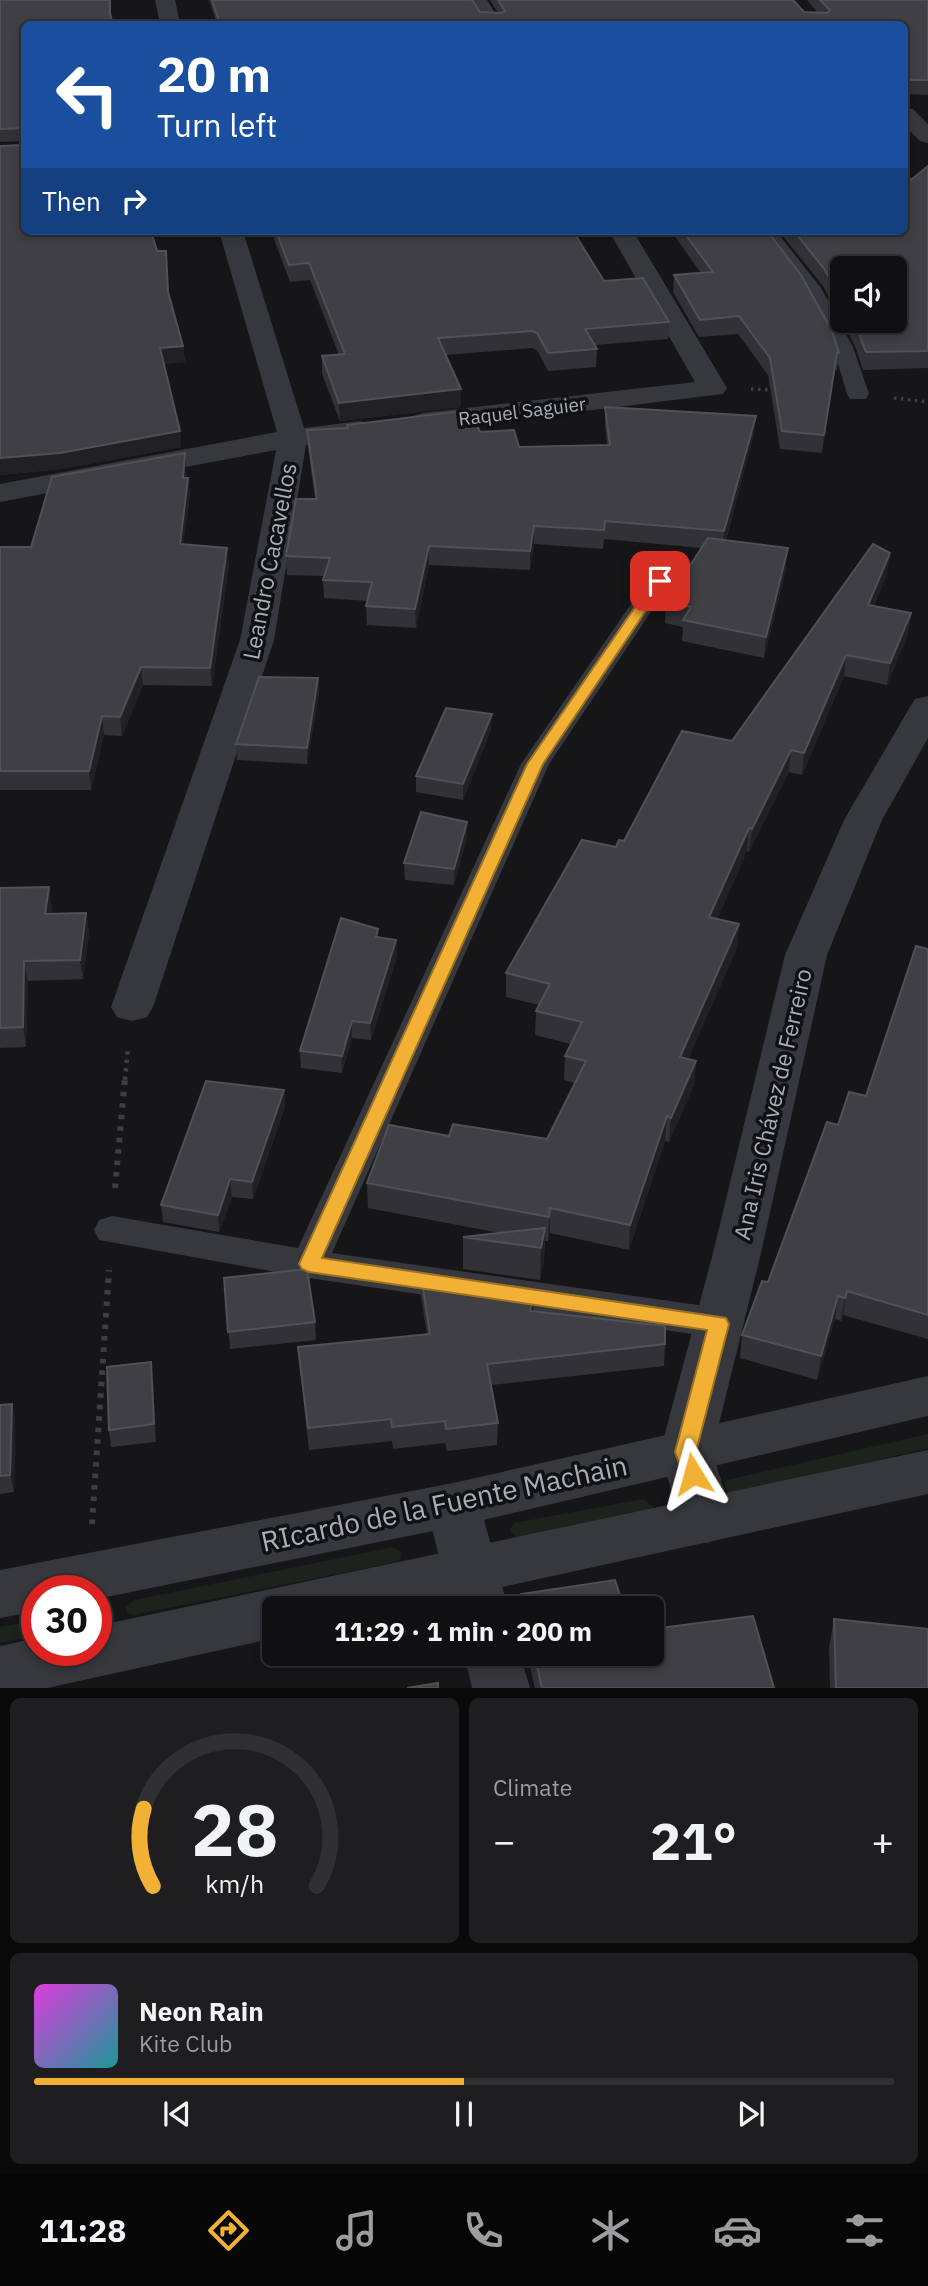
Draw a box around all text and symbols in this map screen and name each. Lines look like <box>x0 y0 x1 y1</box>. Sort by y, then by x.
text: 20 m <box>157 42 271 105</box>
icon: left <box>42 49 133 140</box>
text: Turn left <box>157 104 277 146</box>
icon: right <box>115 182 153 220</box>
text: Then <box>42 184 101 218</box>
map controls <box>830 256 907 333</box>
button: sound <box>830 256 907 333</box>
street label: Raquel Saguier <box>457 391 587 431</box>
street label: Leandro Cacavellos <box>235 460 303 662</box>
pin <box>630 551 690 611</box>
icon: arrive <box>641 562 679 600</box>
street label: Ana Iris Chávez de Ferreiro <box>726 965 818 1243</box>
position arrow <box>656 1437 730 1511</box>
street label: RIcardo de la Fuente Machain <box>258 1446 630 1560</box>
speed limit sign: 30 <box>21 1575 112 1666</box>
text: 11:29 · 1 min · 200 m <box>334 1614 592 1648</box>
text: Climate <box>493 1772 572 1802</box>
text: 28 <box>191 1782 278 1877</box>
text: 21° <box>650 1807 737 1874</box>
text: − <box>493 1816 516 1865</box>
text: + <box>871 1816 894 1865</box>
text: km/h <box>205 1867 264 1900</box>
text: Neon Rain <box>139 1994 264 2028</box>
text: Kite Club <box>139 2028 232 2058</box>
icon: previous <box>158 2095 196 2133</box>
icon: pause <box>445 2095 483 2133</box>
icon: next <box>732 2095 770 2133</box>
icon: directions <box>204 2206 253 2255</box>
icon: music <box>332 2206 381 2255</box>
icon: phone <box>459 2206 508 2255</box>
icon: climate <box>586 2206 635 2255</box>
icon: car <box>713 2206 762 2255</box>
icon: filters <box>840 2206 889 2255</box>
text: 11:28 <box>39 2209 126 2251</box>

